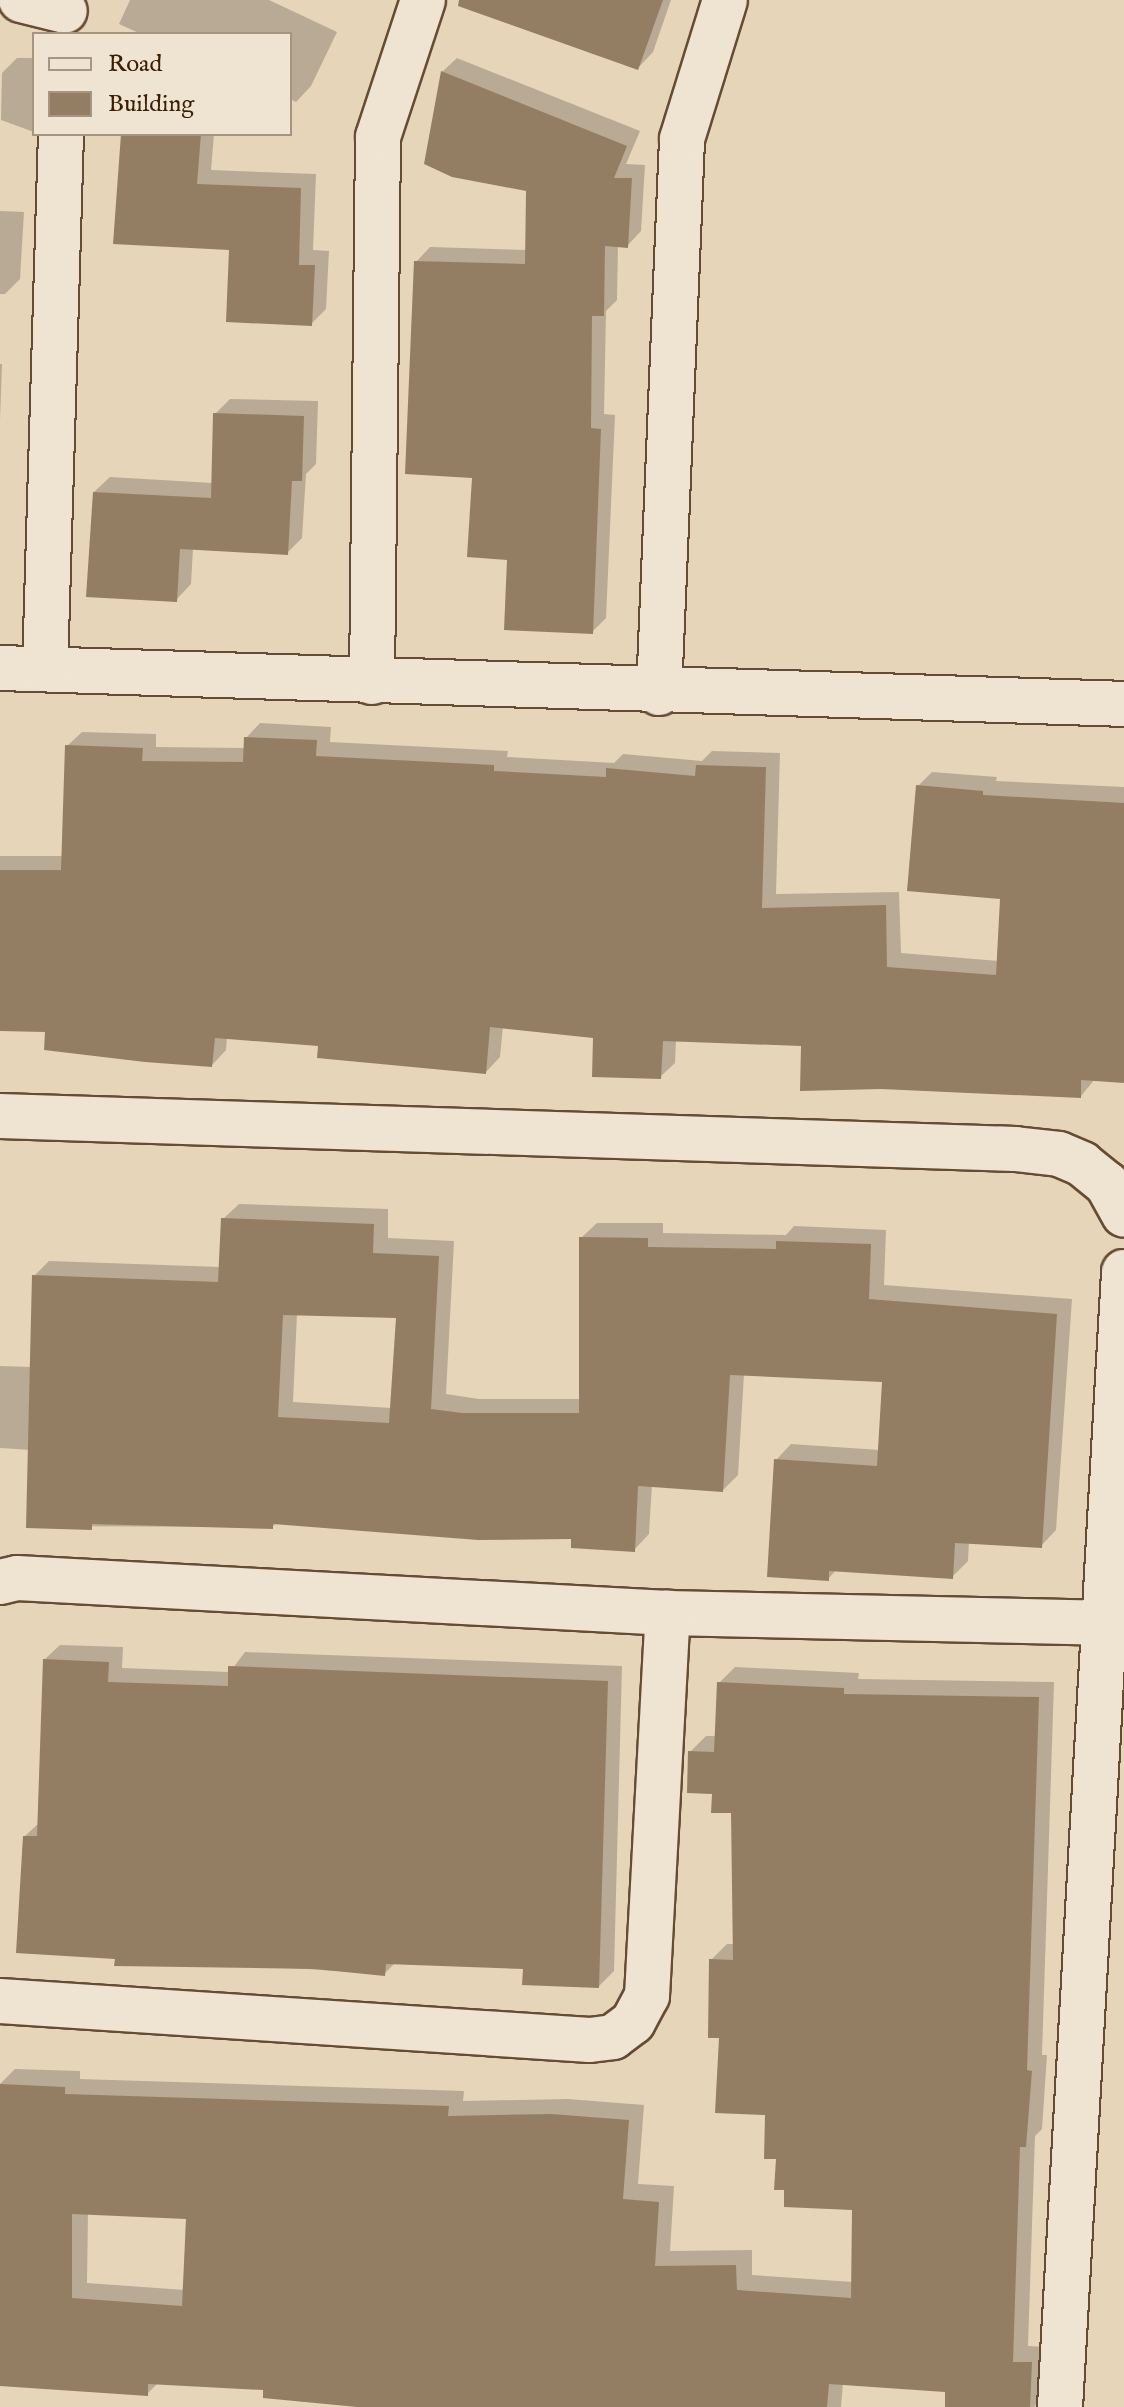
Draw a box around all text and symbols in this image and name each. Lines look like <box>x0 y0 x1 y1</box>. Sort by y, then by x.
legend <box>32 32 292 136</box>
text: Road <box>108 49 162 80</box>
text: Building <box>108 89 194 120</box>

